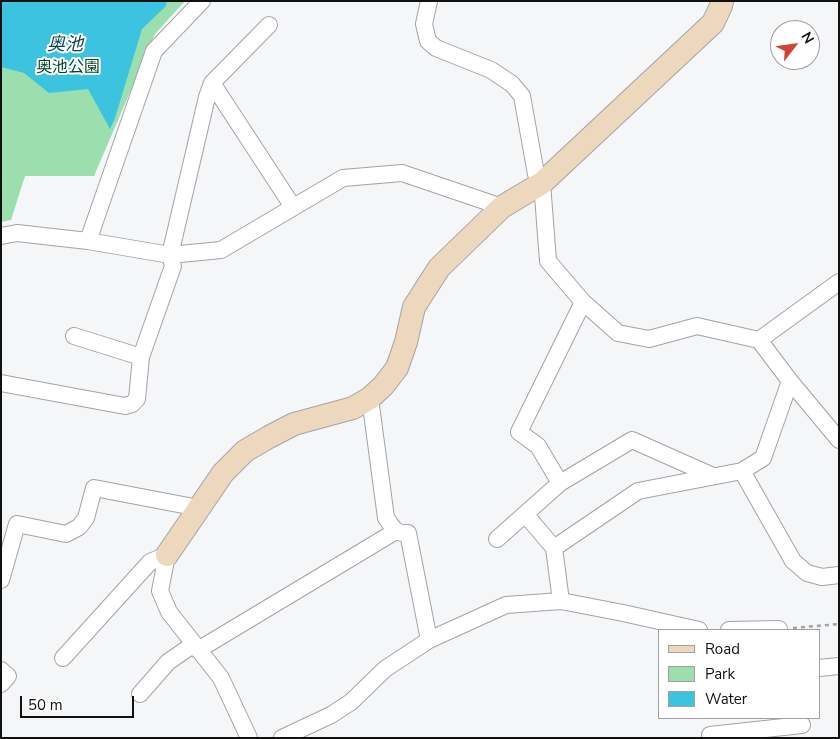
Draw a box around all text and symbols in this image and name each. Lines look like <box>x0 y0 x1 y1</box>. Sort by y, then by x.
north arrow <box>770 20 820 70</box>
text: N <box>797 28 818 47</box>
water label: 奥池 <box>47 35 83 57</box>
park label: 奥池公園 <box>36 58 100 78</box>
legend <box>658 629 820 719</box>
text: Road <box>705 639 740 659</box>
text: Park <box>705 664 735 684</box>
scale bar <box>22 686 136 718</box>
text: Water <box>705 689 747 709</box>
text: 50 m <box>28 695 63 715</box>

